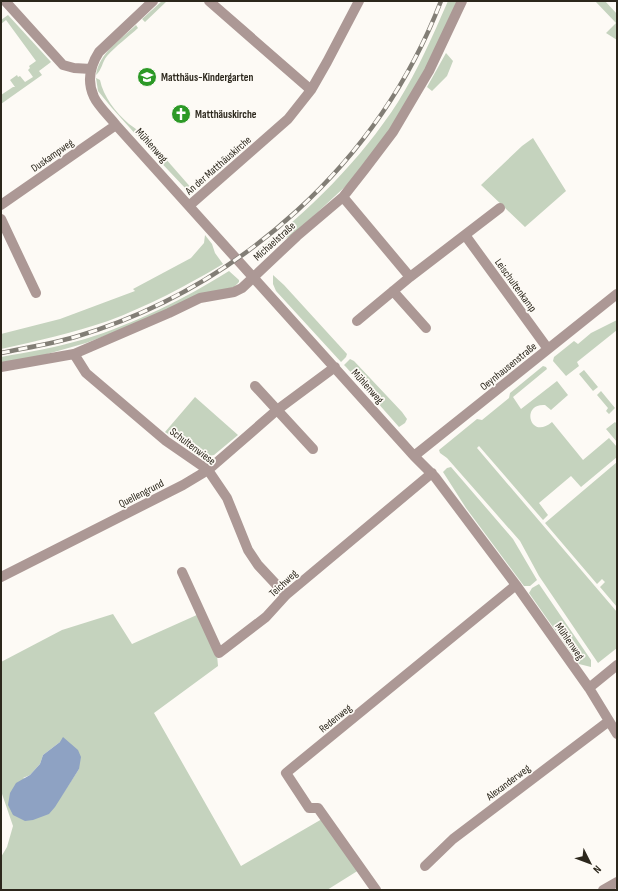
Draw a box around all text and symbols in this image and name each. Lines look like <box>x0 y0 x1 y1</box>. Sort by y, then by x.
school or university icon: Matthäus-Kindergarten <box>136 66 158 88</box>
place label: Matthäus-Kindergarten <box>161 71 253 84</box>
church icon: Matthäuskirche <box>170 103 192 125</box>
place label: Matthäuskirche <box>195 108 257 121</box>
street label: Mühlenweg <box>133 125 171 166</box>
street label: An der Matthäuskirche <box>182 133 254 198</box>
street label: Duskampweg <box>29 136 77 175</box>
street label: Michaelstraße <box>251 219 298 264</box>
street label: Leischultenkamp <box>492 256 539 314</box>
street label: Oeynhausenstraße <box>477 340 539 393</box>
street label: Mühlenweg <box>349 366 387 407</box>
street label: Schultenwiese <box>167 425 218 468</box>
street label: Quellengrund <box>116 476 166 510</box>
street label: Teichweg <box>266 567 301 600</box>
street label: Mühlenweg <box>552 620 587 663</box>
street label: Redenweg <box>316 701 355 735</box>
street label: Alexanderweg <box>483 761 533 804</box>
north arrow <box>570 843 610 883</box>
text: N <box>590 863 604 876</box>

